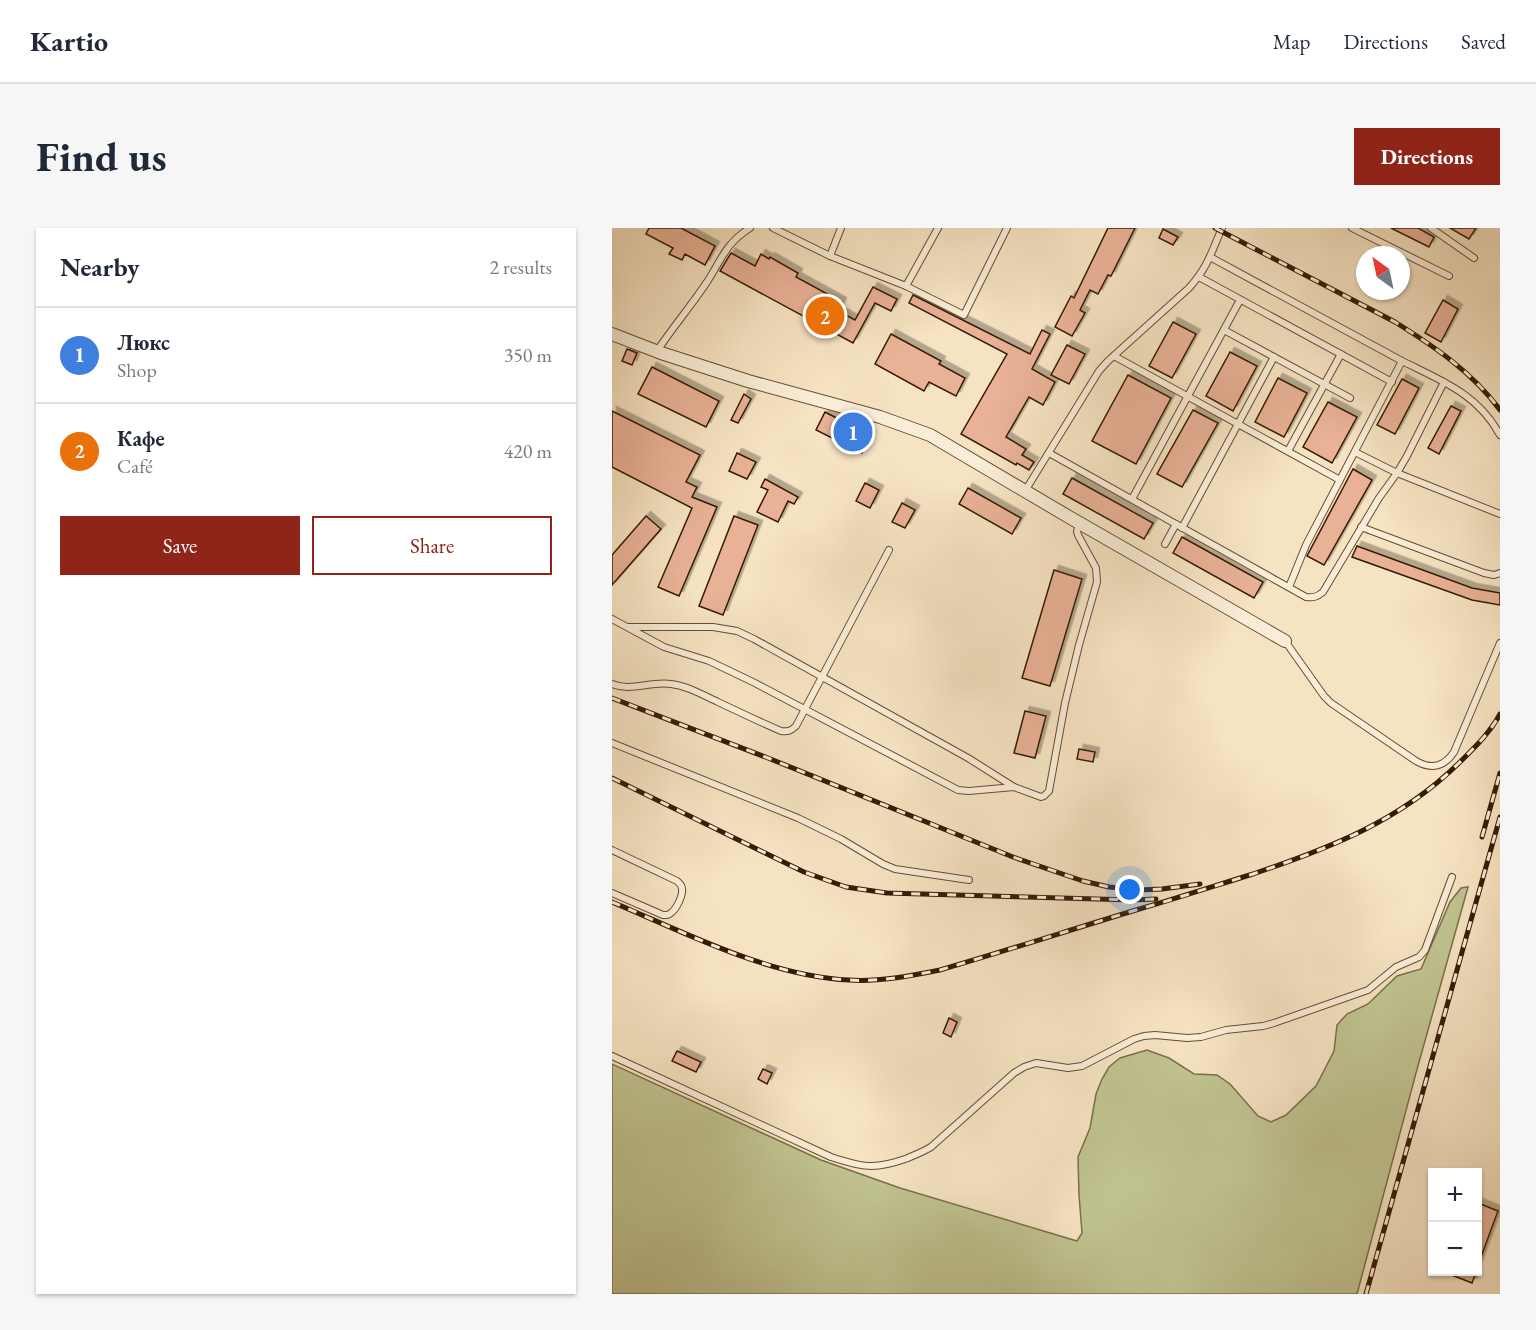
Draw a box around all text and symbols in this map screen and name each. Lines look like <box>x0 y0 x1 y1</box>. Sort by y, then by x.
text: Kartio <box>30 23 108 59</box>
text: Map <box>1273 28 1310 55</box>
text: Directions <box>1343 28 1428 55</box>
text: Saved <box>1461 28 1506 55</box>
button: Directions <box>1354 128 1500 185</box>
text: Find us <box>36 129 167 184</box>
north arrow <box>1356 246 1410 300</box>
text: Nearby <box>60 250 140 284</box>
text: 2 results <box>489 254 552 280</box>
pin: 2 <box>806 294 844 338</box>
text: Люкс <box>117 328 170 357</box>
text: 1 <box>74 342 85 368</box>
text: 350 m <box>504 342 552 368</box>
text: Shop <box>117 357 157 383</box>
pin: 1 <box>834 410 872 454</box>
text: Кафе <box>117 424 165 453</box>
text: 2 <box>74 438 85 464</box>
text: 420 m <box>504 438 552 464</box>
text: Café <box>117 453 153 479</box>
button: Save <box>60 516 300 575</box>
button: Share <box>312 516 552 575</box>
your location <box>1115 875 1144 904</box>
map controls <box>1428 1168 1482 1276</box>
button: + <box>1428 1168 1482 1222</box>
button: − <box>1428 1222 1482 1276</box>

